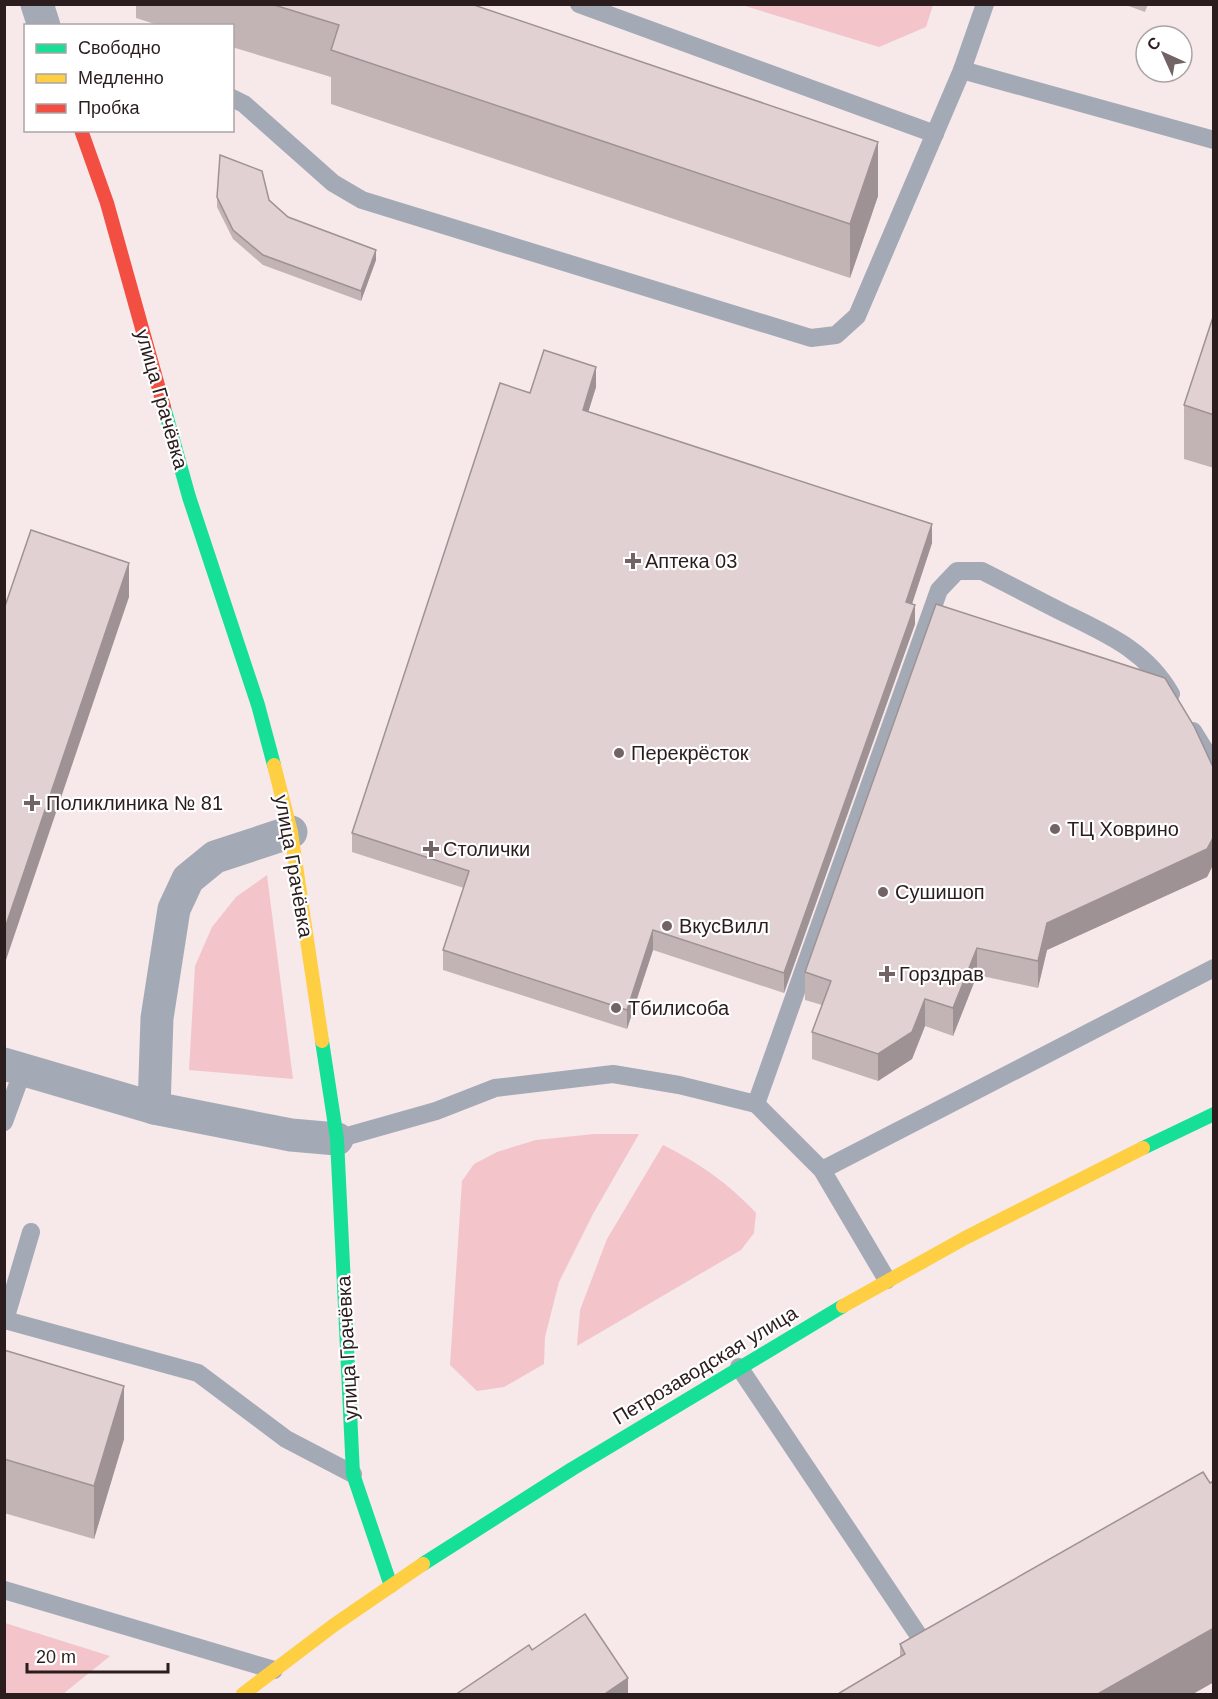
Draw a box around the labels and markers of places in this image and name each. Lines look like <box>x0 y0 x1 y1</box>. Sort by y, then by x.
place label: Аптека 03 <box>645 550 737 572</box>
marker: Аптека 03 <box>626 554 640 568</box>
place label: Перекрёсток <box>631 742 749 764</box>
marker: Перекрёсток <box>612 746 626 760</box>
place label: Поликлиника № 81 <box>46 792 223 814</box>
marker: Поликлиника № 81 <box>23 794 41 812</box>
place label: ТЦ Ховрино <box>1067 818 1179 840</box>
marker: ТЦ Ховрино <box>1048 822 1062 836</box>
place label: Столички <box>443 838 530 860</box>
marker: Столички <box>424 842 438 856</box>
place label: Сушишоп <box>895 881 985 903</box>
marker: Сушишоп <box>876 885 890 899</box>
place label: ВкусВилл <box>679 915 769 937</box>
marker: ВкусВилл <box>660 919 674 933</box>
place label: Горздрав <box>899 963 984 985</box>
marker: Горздрав <box>880 967 894 981</box>
place label: Тбилисоба <box>628 997 730 1019</box>
marker: Тбилисоба <box>609 1001 623 1015</box>

